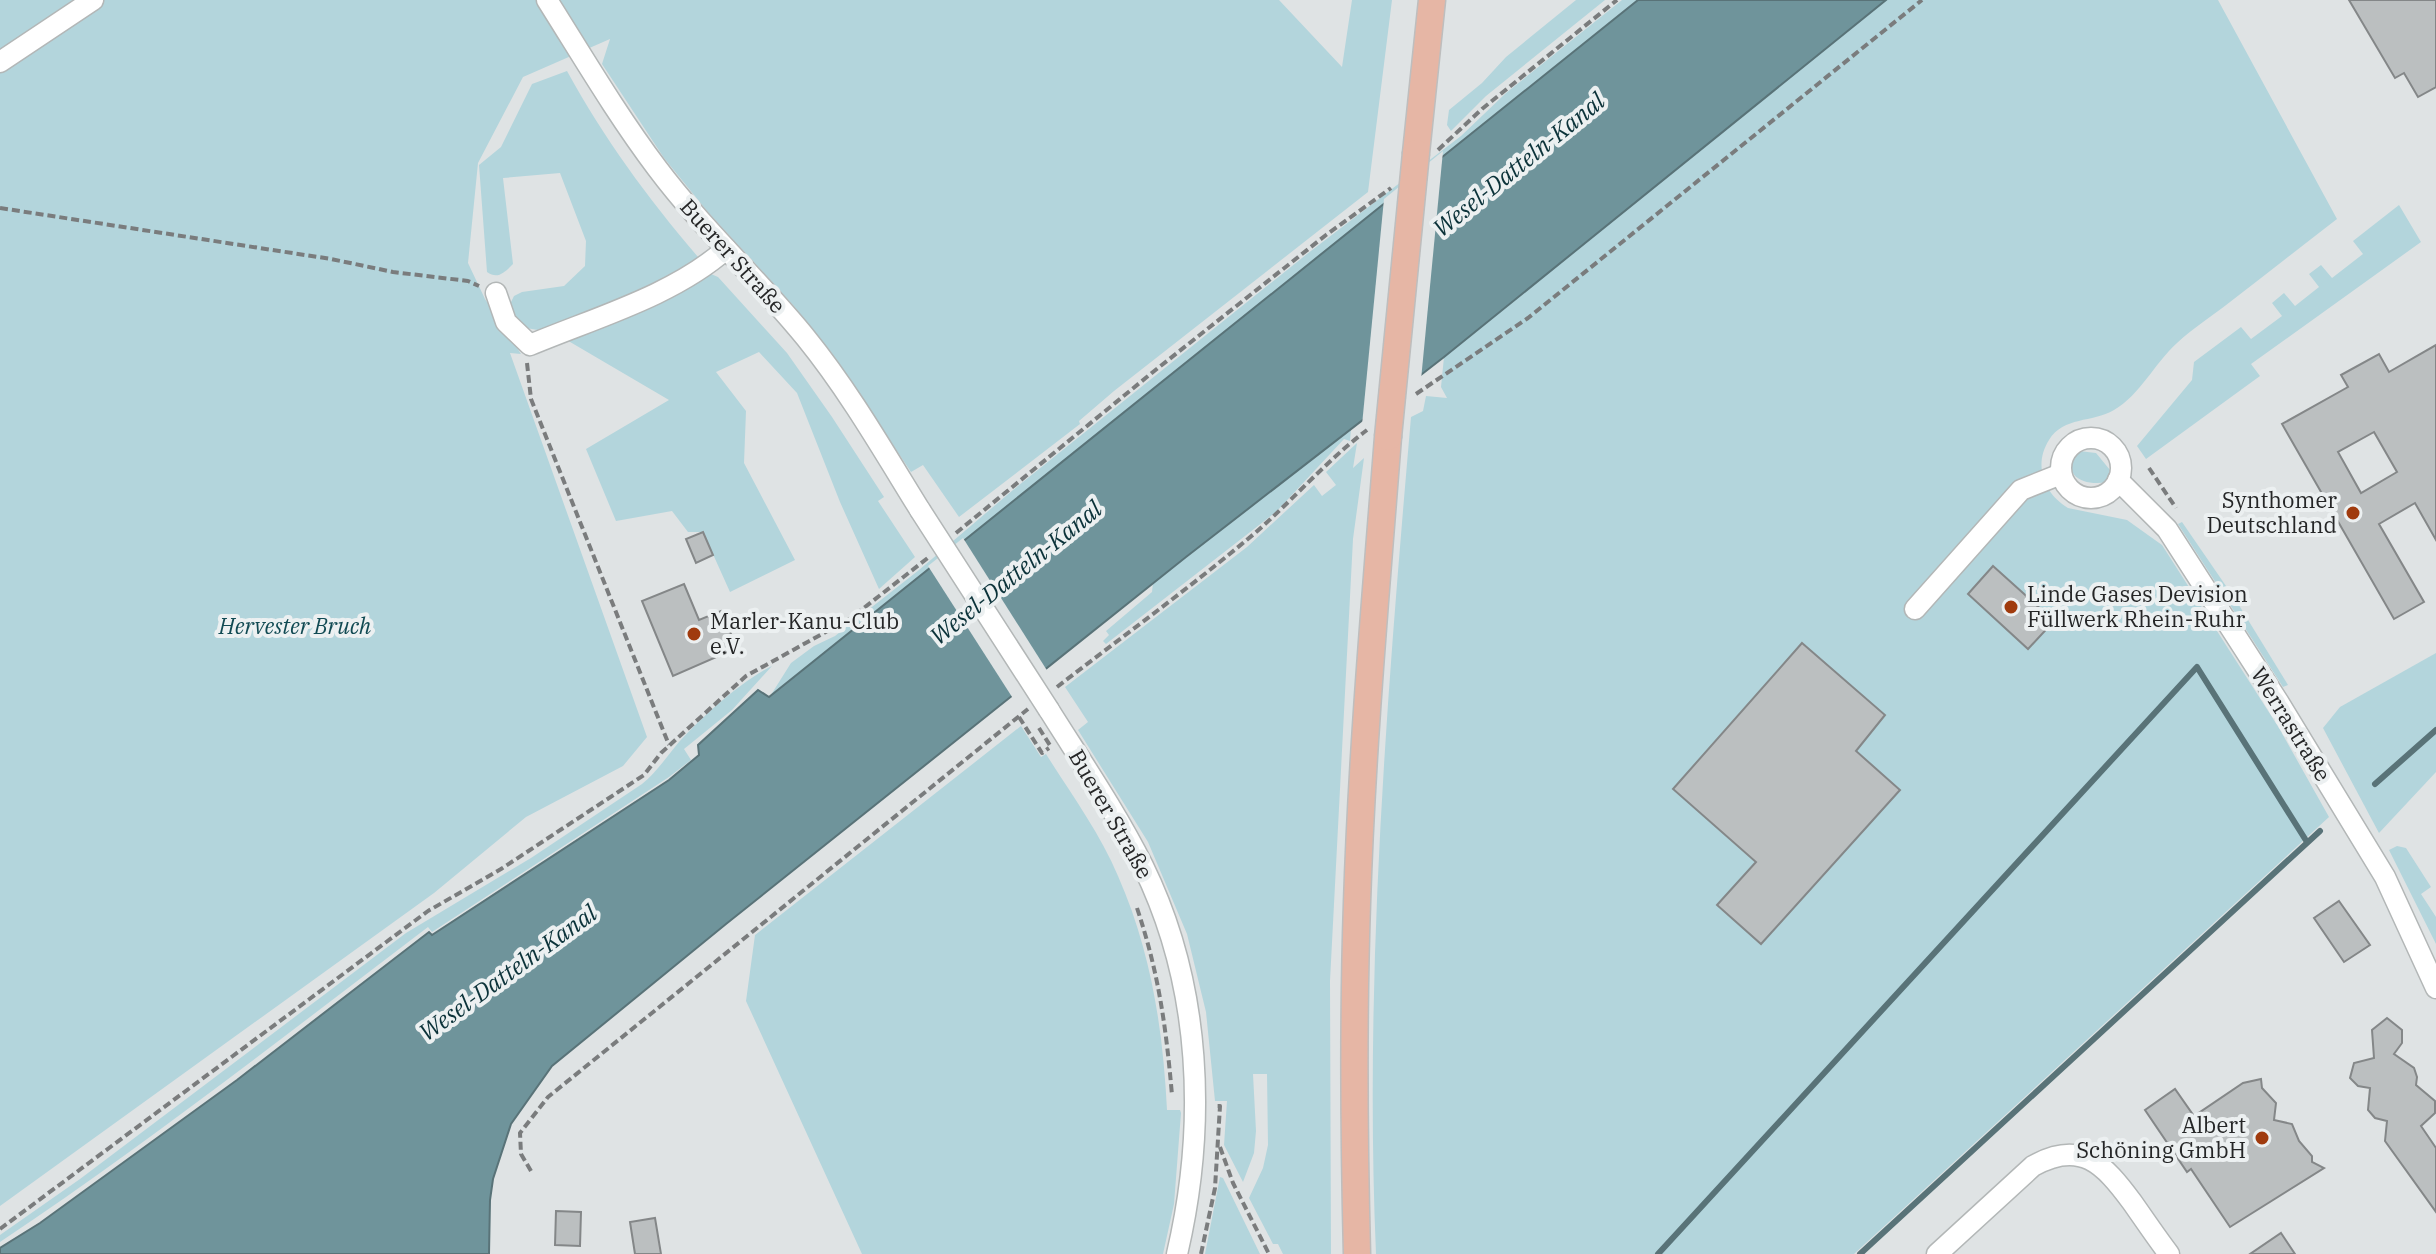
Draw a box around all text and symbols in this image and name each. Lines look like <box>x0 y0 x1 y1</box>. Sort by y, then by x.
water label: Wesel-Datteln-Kanal <box>1426 84 1612 244</box>
street label: Buerer Straße <box>674 192 793 319</box>
place label: Synthomer Deutschland <box>2206 485 2337 539</box>
water label: Wesel-Datteln-Kanal <box>923 492 1109 652</box>
marker: Synthomer Deutschland <box>2344 504 2362 522</box>
place label: Linde Gases Devision Füllwerk Rhein-Ruhr <box>2027 579 2248 633</box>
marker: Linde Gases Devision Füllwerk Rhein-Ruhr <box>2002 598 2020 616</box>
place label: Marler-Kanu-Club e.V. <box>710 606 899 660</box>
park label: Hervester Bruch <box>218 611 371 640</box>
marker: Marler-Kanu-Club e.V. <box>685 625 703 643</box>
street label: Werrastraße <box>2245 661 2338 786</box>
street label: Buerer Straße <box>1063 744 1160 884</box>
water label: Wesel-Datteln-Kanal <box>412 896 604 1048</box>
place label: Albert Schöning GmbH <box>2076 1110 2246 1164</box>
marker: Albert Schöning GmbH <box>2253 1129 2271 1147</box>

